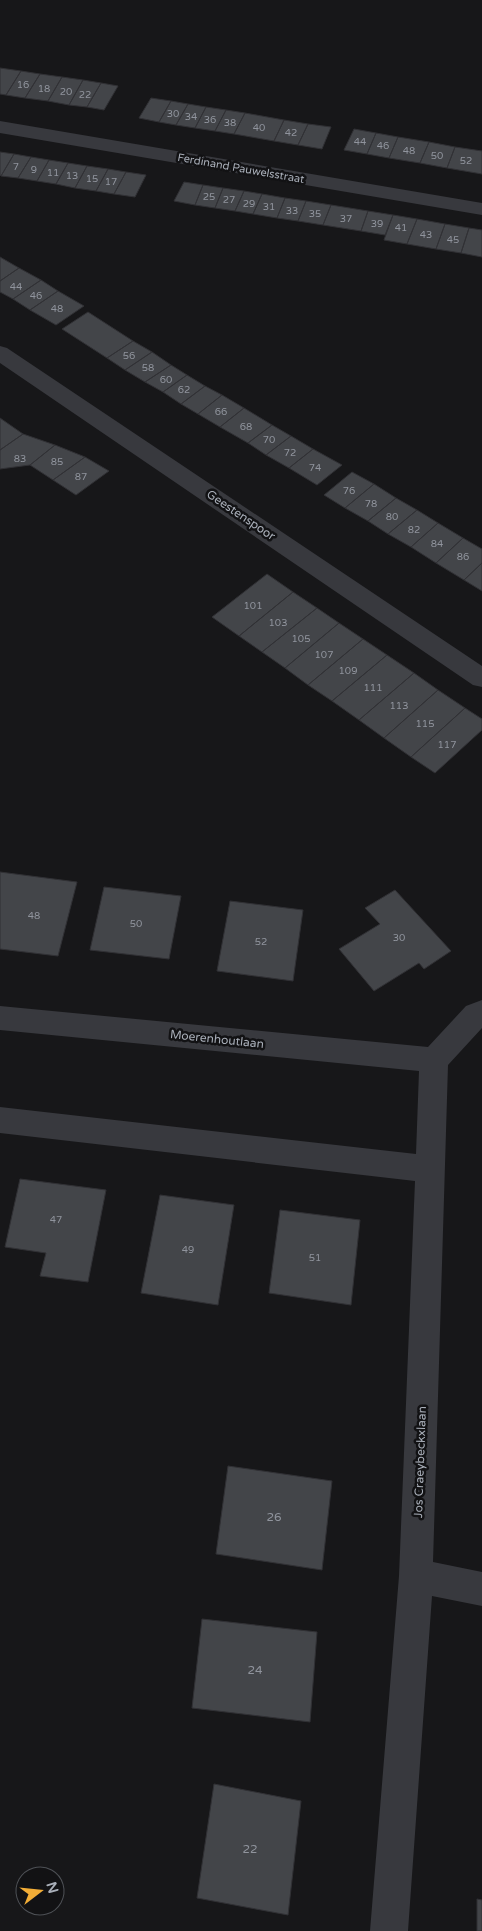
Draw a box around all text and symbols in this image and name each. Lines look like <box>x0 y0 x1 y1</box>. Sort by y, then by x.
house number: 16 <box>17 79 29 91</box>
house number: 18 <box>38 83 50 95</box>
house number: 20 <box>60 86 72 98</box>
house number: 22 <box>79 89 91 101</box>
house number: 30 <box>167 108 179 120</box>
house number: 34 <box>185 111 197 123</box>
house number: 36 <box>204 114 216 126</box>
house number: 38 <box>224 117 236 129</box>
house number: 40 <box>253 122 265 134</box>
house number: 42 <box>285 127 297 139</box>
house number: 44 <box>354 136 366 148</box>
house number: 46 <box>377 140 389 152</box>
house number: 48 <box>403 145 415 157</box>
house number: 50 <box>431 150 443 162</box>
street label: Ferdinand Pauwelsstraat <box>177 151 305 186</box>
house number: 52 <box>460 155 472 167</box>
house number: 7 <box>13 161 19 173</box>
house number: 9 <box>31 164 37 176</box>
house number: 11 <box>47 167 59 179</box>
house number: 13 <box>66 170 78 182</box>
house number: 15 <box>86 173 98 185</box>
house number: 17 <box>105 176 117 188</box>
house number: 25 <box>203 191 215 203</box>
house number: 27 <box>223 194 235 206</box>
house number: 29 <box>243 198 255 210</box>
house number: 31 <box>263 201 275 213</box>
house number: 33 <box>286 205 298 217</box>
house number: 35 <box>309 208 321 220</box>
house number: 37 <box>340 213 352 225</box>
house number: 39 <box>371 218 383 230</box>
house number: 41 <box>395 222 407 234</box>
house number: 43 <box>420 229 432 241</box>
house number: 45 <box>447 234 459 246</box>
house number: 44 <box>10 281 22 293</box>
house number: 46 <box>30 290 42 302</box>
house number: 48 <box>51 303 63 315</box>
house number: 56 <box>123 350 135 362</box>
house number: 58 <box>142 362 154 374</box>
house number: 60 <box>160 374 172 386</box>
house number: 62 <box>178 384 190 396</box>
house number: 66 <box>215 406 227 418</box>
house number: 68 <box>240 421 252 433</box>
house number: 70 <box>263 434 275 446</box>
house number: 72 <box>284 447 296 459</box>
house number: 83 <box>14 453 26 465</box>
house number: 85 <box>51 456 63 468</box>
house number: 74 <box>309 462 321 474</box>
house number: 87 <box>75 471 87 483</box>
house number: 76 <box>343 485 355 497</box>
street label: Geestenspoor <box>204 487 278 543</box>
house number: 78 <box>365 498 377 510</box>
house number: 80 <box>386 511 398 523</box>
house number: 82 <box>408 524 420 536</box>
house number: 84 <box>431 538 443 550</box>
house number: 86 <box>457 551 469 563</box>
house number: 101 <box>244 600 262 612</box>
house number: 103 <box>269 617 287 629</box>
house number: 105 <box>292 633 310 645</box>
house number: 107 <box>315 649 333 661</box>
house number: 109 <box>339 665 357 677</box>
house number: 111 <box>364 682 382 694</box>
house number: 113 <box>390 700 408 712</box>
house number: 115 <box>416 718 434 730</box>
house number: 117 <box>438 739 456 751</box>
house number: 48 <box>28 910 40 922</box>
house number: 50 <box>130 918 142 930</box>
house number: 30 <box>393 932 405 944</box>
house number: 52 <box>255 936 267 948</box>
street label: Moerenhoutlaan <box>169 1027 265 1051</box>
house number: 47 <box>50 1214 62 1226</box>
house number: 49 <box>182 1244 194 1256</box>
house number: 51 <box>309 1252 321 1264</box>
street label: Jos Craeybeckxlaan <box>411 1406 429 1518</box>
house number: 26 <box>266 1510 282 1524</box>
house number: 24 <box>247 1663 263 1677</box>
house number: 22 <box>242 1842 258 1856</box>
north arrow <box>15 1866 65 1916</box>
text: N <box>42 1880 62 1895</box>

